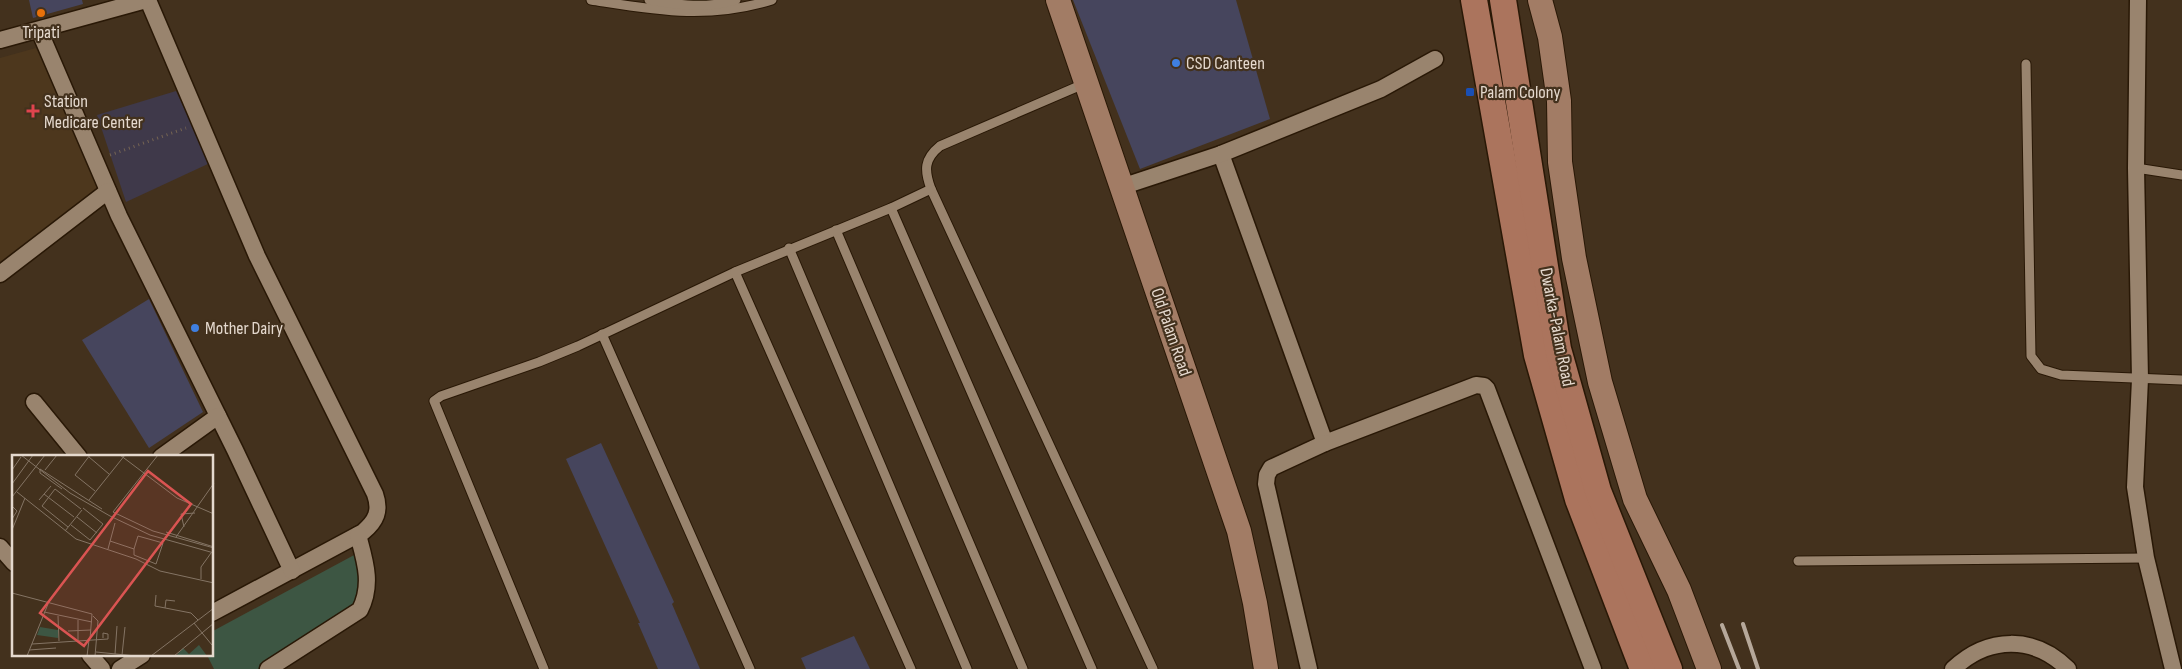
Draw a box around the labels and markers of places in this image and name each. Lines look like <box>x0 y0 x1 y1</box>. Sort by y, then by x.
marker: Tripati <box>35 7 47 19</box>
place label: Tripati <box>22 22 60 43</box>
place label: CSD Canteen <box>1186 53 1265 74</box>
marker: CSD Canteen <box>1170 57 1182 69</box>
place label: Palam Colony <box>1480 82 1560 103</box>
marker: Palam Colony <box>1464 86 1476 98</box>
place label: Station Medicare Center <box>44 91 143 133</box>
marker: Station Medicare Center <box>26 104 40 118</box>
place label: Mother Dairy <box>205 318 283 339</box>
marker: Mother Dairy <box>189 322 201 334</box>

